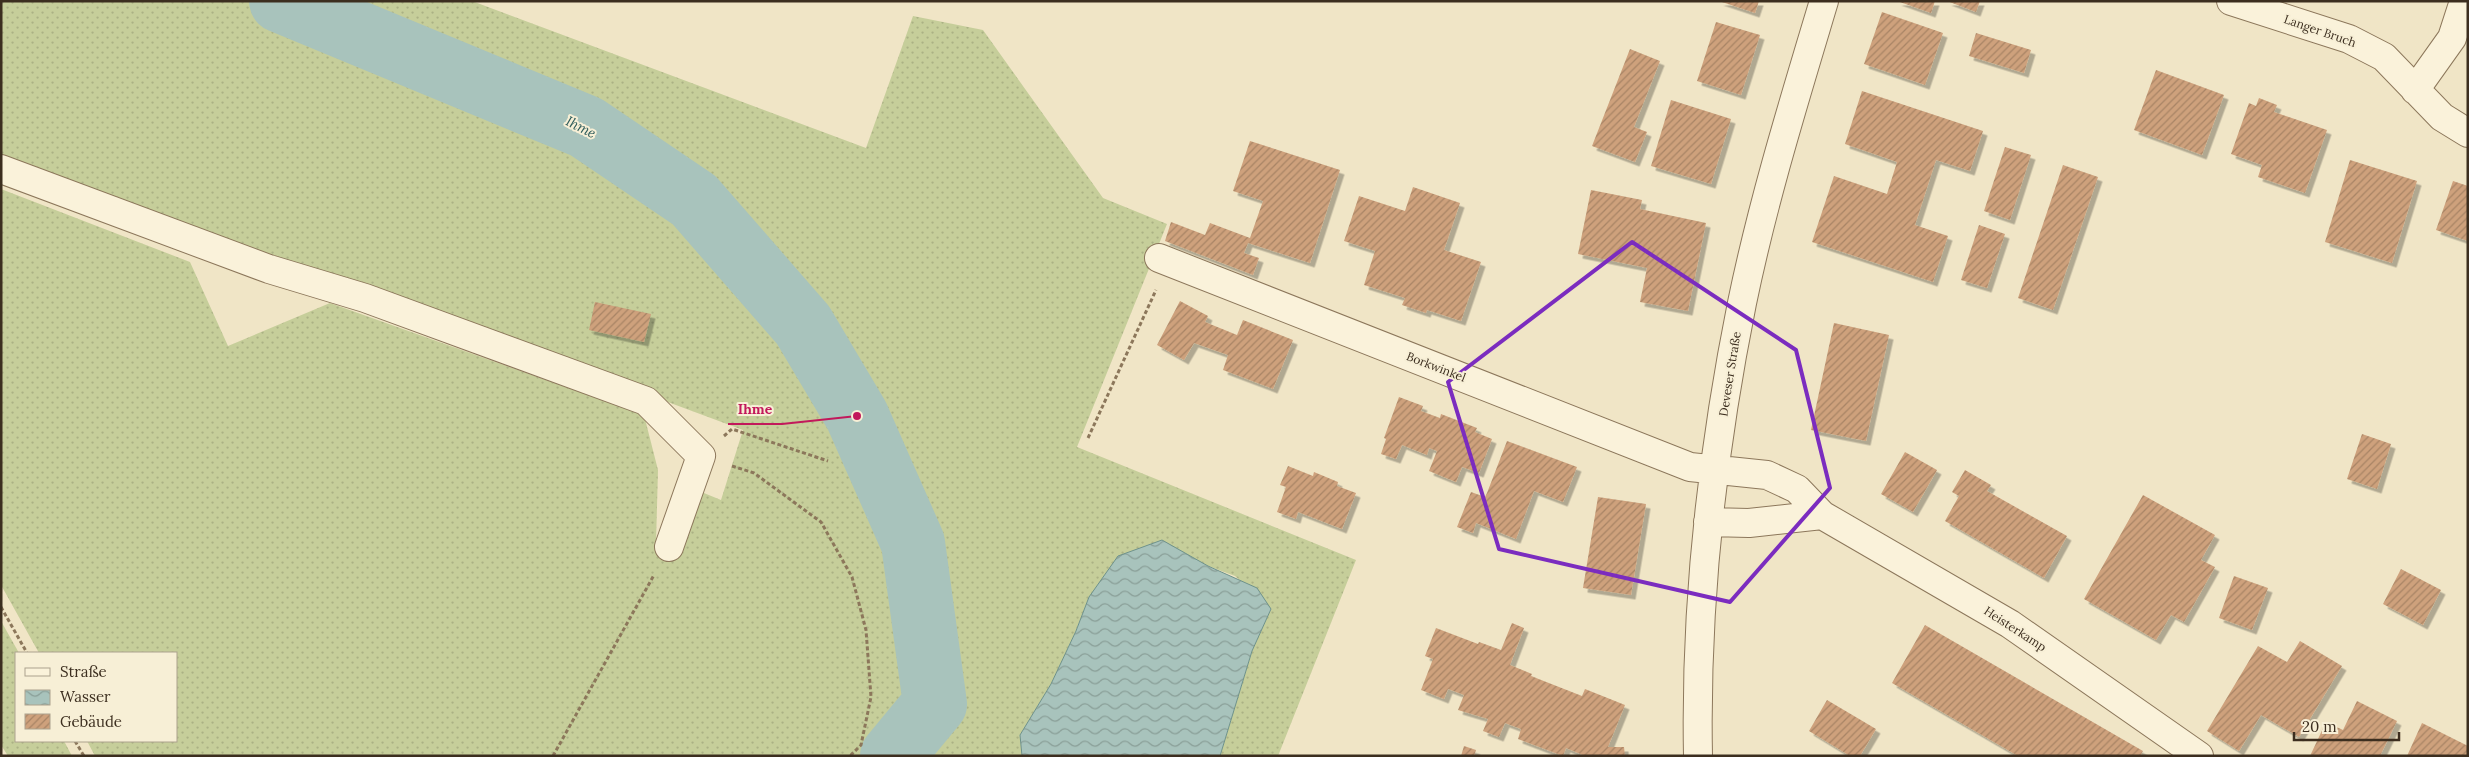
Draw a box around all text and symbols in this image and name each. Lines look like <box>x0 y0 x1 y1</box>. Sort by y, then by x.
street label: Langer Bruch <box>2282 11 2358 50</box>
water label: Ihme <box>563 112 599 142</box>
street label: Deveser Straße <box>1715 330 1744 417</box>
street label: Borkwinkel <box>1404 348 1468 385</box>
callout: Ihme <box>728 395 782 424</box>
text: Ihme <box>738 400 773 418</box>
street label: Heisterkamp <box>1981 603 2049 654</box>
legend <box>15 652 178 742</box>
text: Straße <box>60 662 107 681</box>
text: Wasser <box>60 687 111 706</box>
scale bar <box>2294 710 2399 742</box>
text: Gebäude <box>60 712 122 731</box>
text: 20 m <box>2302 717 2337 736</box>

